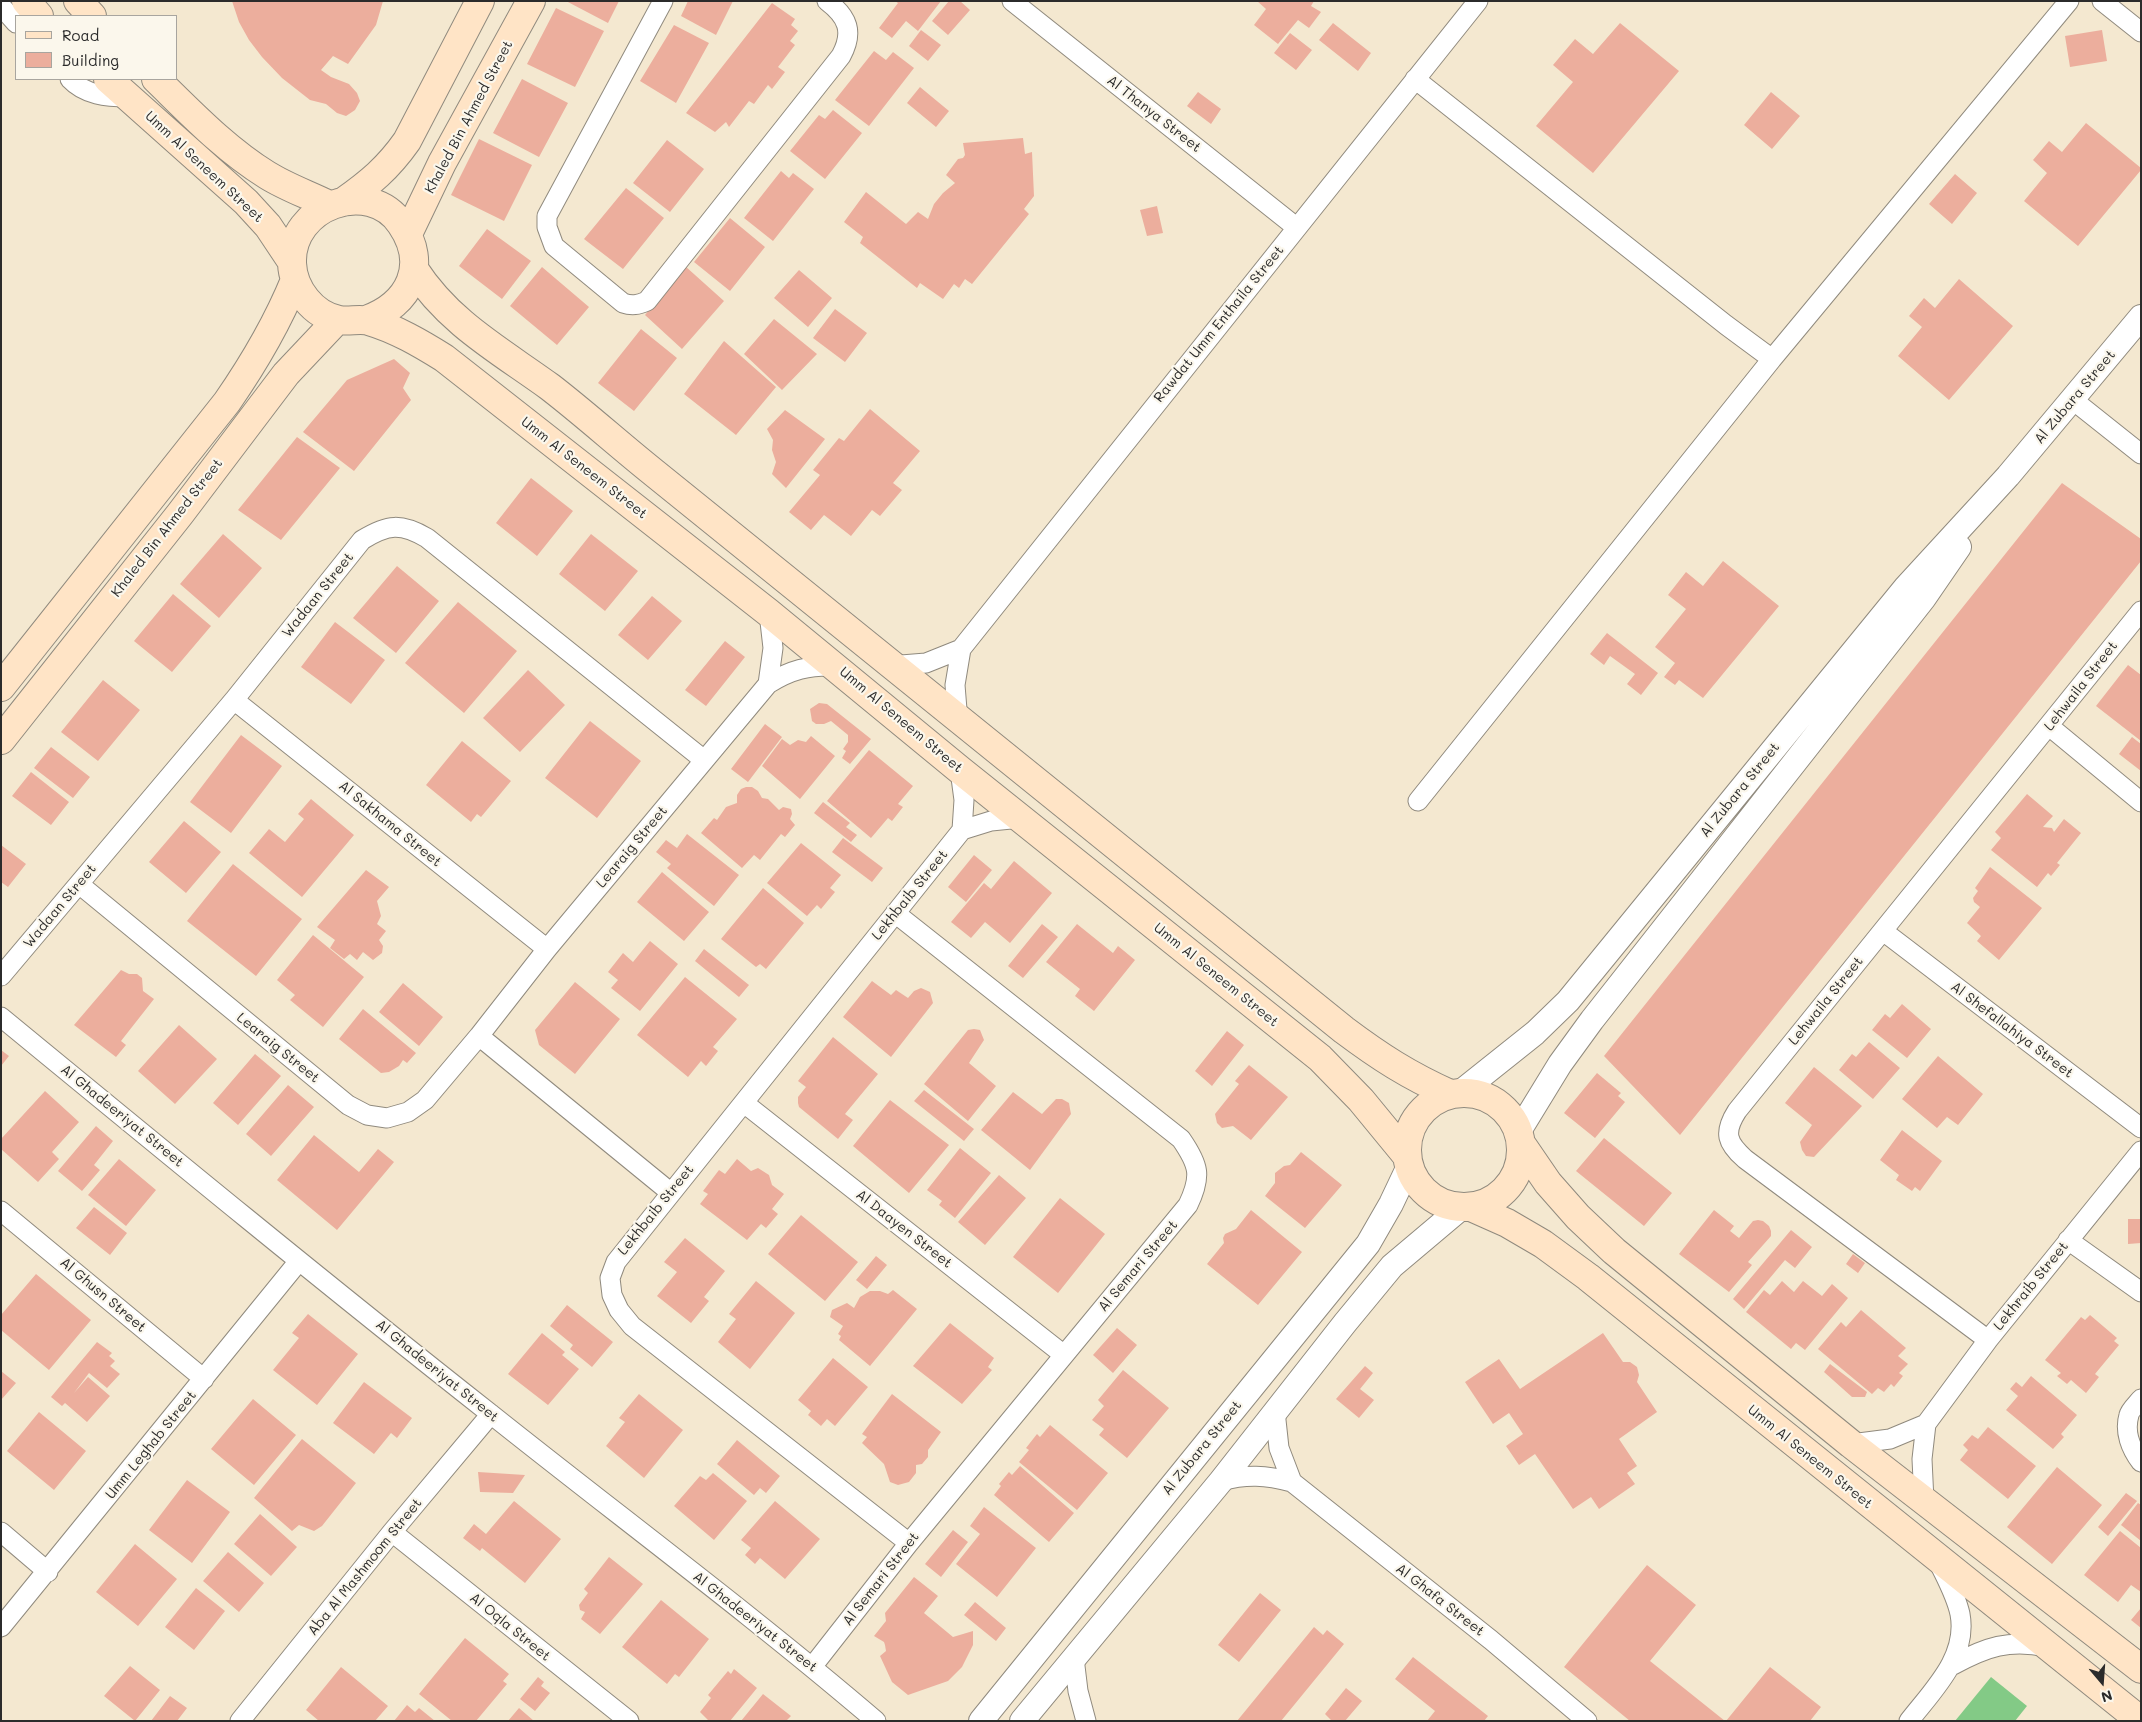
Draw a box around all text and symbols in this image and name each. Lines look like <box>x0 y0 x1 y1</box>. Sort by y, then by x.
legend <box>15 15 178 80</box>
text: Road <box>62 25 99 45</box>
street label: Khaled Bin Ahmed Street <box>421 37 517 197</box>
text: Building <box>62 50 119 70</box>
street label: Al Thanya Street <box>1104 72 1204 156</box>
street label: Umm Al Seneem Street <box>141 108 267 226</box>
street label: Rawdat Umm Enthaila Street <box>1150 242 1288 406</box>
street label: Al Zubara Street <box>2031 347 2119 447</box>
street label: Umm Al Seneem Street <box>518 413 650 523</box>
street label: Khaled Bin Ahmed Street <box>108 455 226 601</box>
street label: Wadaan Street <box>279 549 357 641</box>
street label: Lehwaila Street <box>2041 638 2121 734</box>
street label: Umm Al Seneem Street <box>836 664 966 776</box>
street label: Al Zubara Street <box>1697 739 1783 841</box>
street label: Al Sakhama Street <box>335 777 445 871</box>
street label: Learaig Street <box>593 803 671 891</box>
street label: Lekhbaib Street <box>868 846 952 944</box>
street label: Wadaan Street <box>20 861 100 951</box>
street label: Umm Al Seneem Street <box>1150 919 1282 1031</box>
street label: Lehwaila Street <box>1785 953 1867 1049</box>
street label: Al Shefallahiya Street <box>1947 978 2077 1082</box>
street label: Learaig Street <box>233 1009 323 1087</box>
street label: Al Ghadeeriyat Street <box>57 1061 187 1171</box>
street label: Lekhbaib Street <box>614 1161 698 1259</box>
street label: Al Daayen Street <box>853 1186 955 1272</box>
street label: Al Semari Street <box>1095 1217 1181 1315</box>
street label: Lekhraib Street <box>1990 1238 2072 1334</box>
street label: Al Ghusn Street <box>57 1254 149 1336</box>
street label: Al Ghadeeriyat Street <box>372 1316 502 1426</box>
street label: Umm Leghab Street <box>102 1387 200 1503</box>
street label: Al Zubara Street <box>1159 1397 1245 1499</box>
street label: Umm Al Seneem Street <box>1744 1401 1876 1513</box>
street label: Aba Al Mashmoom Street <box>304 1495 426 1639</box>
street label: Al Semari Street <box>839 1529 923 1629</box>
street label: Al Ghafa Street <box>1392 1560 1488 1640</box>
street label: Al Ghadeeriyat Street <box>689 1568 821 1676</box>
street label: Al Oqla Street <box>466 1589 554 1665</box>
north arrow <box>2077 1657 2127 1707</box>
text: N <box>2099 1686 2115 1707</box>

